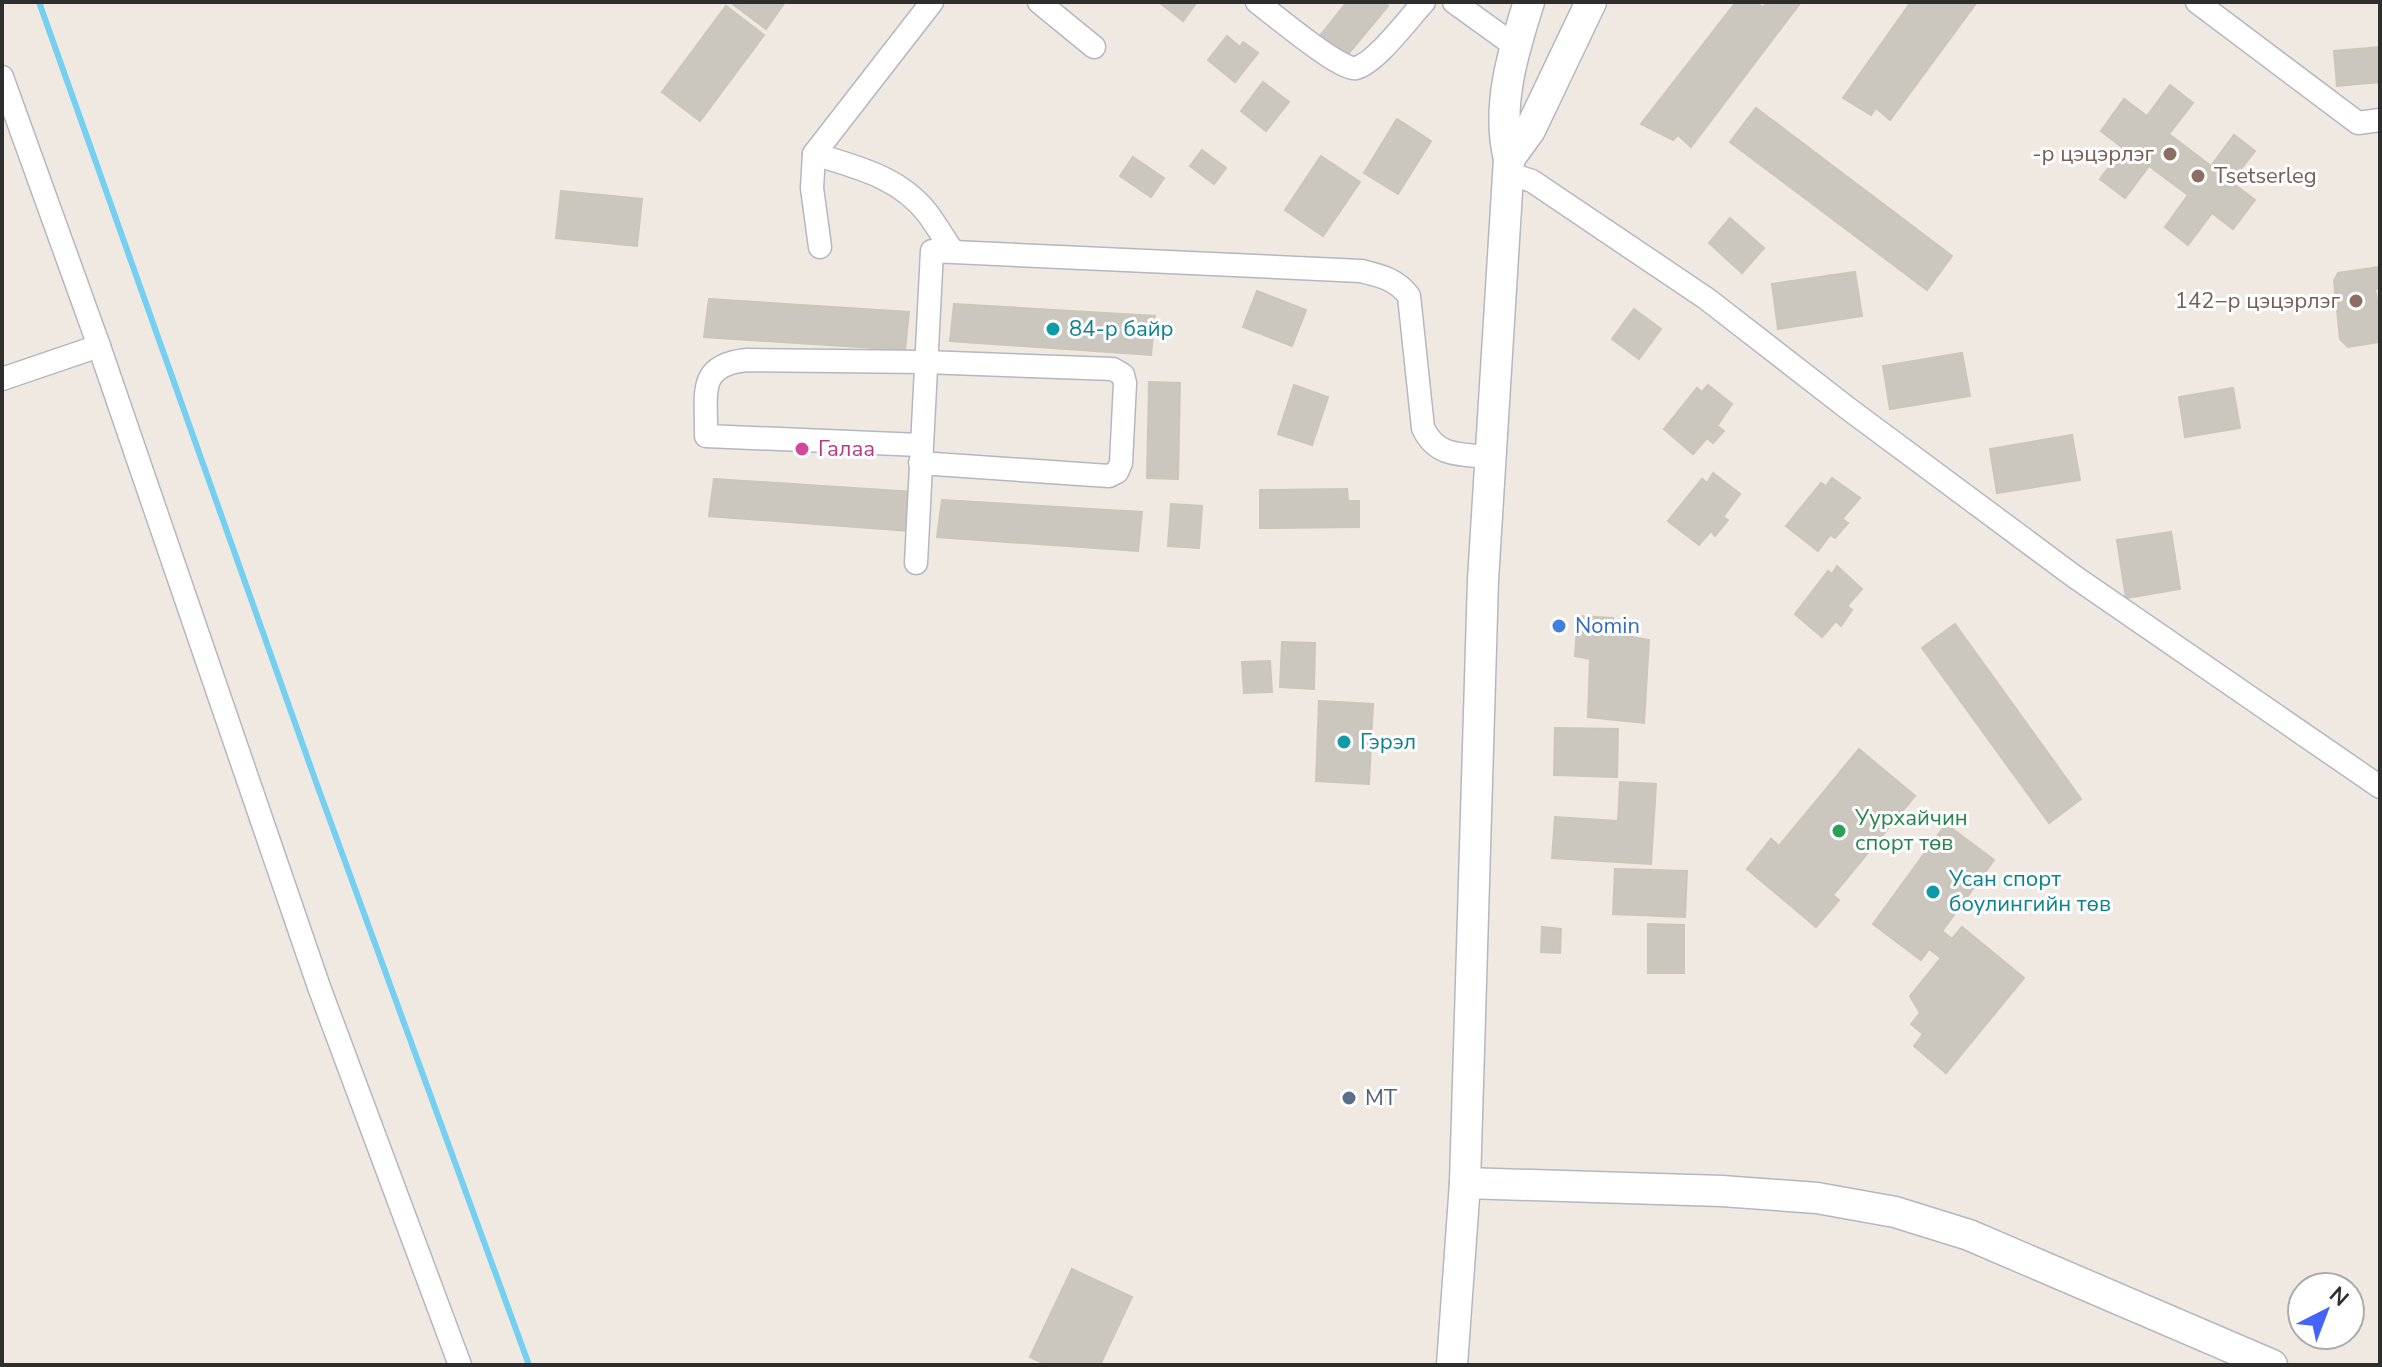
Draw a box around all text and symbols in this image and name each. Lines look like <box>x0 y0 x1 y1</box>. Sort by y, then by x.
place label: -р цэцэрлэг <box>2032 139 2154 169</box>
marker: -р цэцэрлэг <box>2161 145 2179 163</box>
place label: Tsetserleg <box>2214 161 2317 191</box>
marker: Tsetserleg <box>2189 167 2207 185</box>
place label: 142−р цэцэрлэг <box>2175 286 2340 316</box>
marker: 142−р цэцэрлэг <box>2347 292 2365 310</box>
place label: 84-р байр <box>1069 314 1174 344</box>
marker: 84-р байр <box>1044 320 1062 338</box>
place label: Галаа <box>818 434 875 464</box>
marker: Галаа <box>793 440 811 458</box>
place label: Nomin <box>1575 611 1640 641</box>
marker: Nomin <box>1550 617 1568 635</box>
place label: Гэрэл <box>1360 727 1416 757</box>
marker: Гэрэл <box>1335 733 1353 751</box>
place label: Уурхайчин спорт төв <box>1854 803 1968 858</box>
marker: Уурхайчин спорт төв <box>1830 822 1848 840</box>
place label: Усан спорт боулингийн төв <box>1948 864 2111 919</box>
marker: Усан спорт боулингийн төв <box>1924 883 1942 901</box>
place label: МТ <box>1365 1083 1398 1113</box>
marker: МТ <box>1340 1089 1358 1107</box>
north arrow <box>2286 1271 2366 1351</box>
text: N <box>2323 1280 2355 1314</box>

